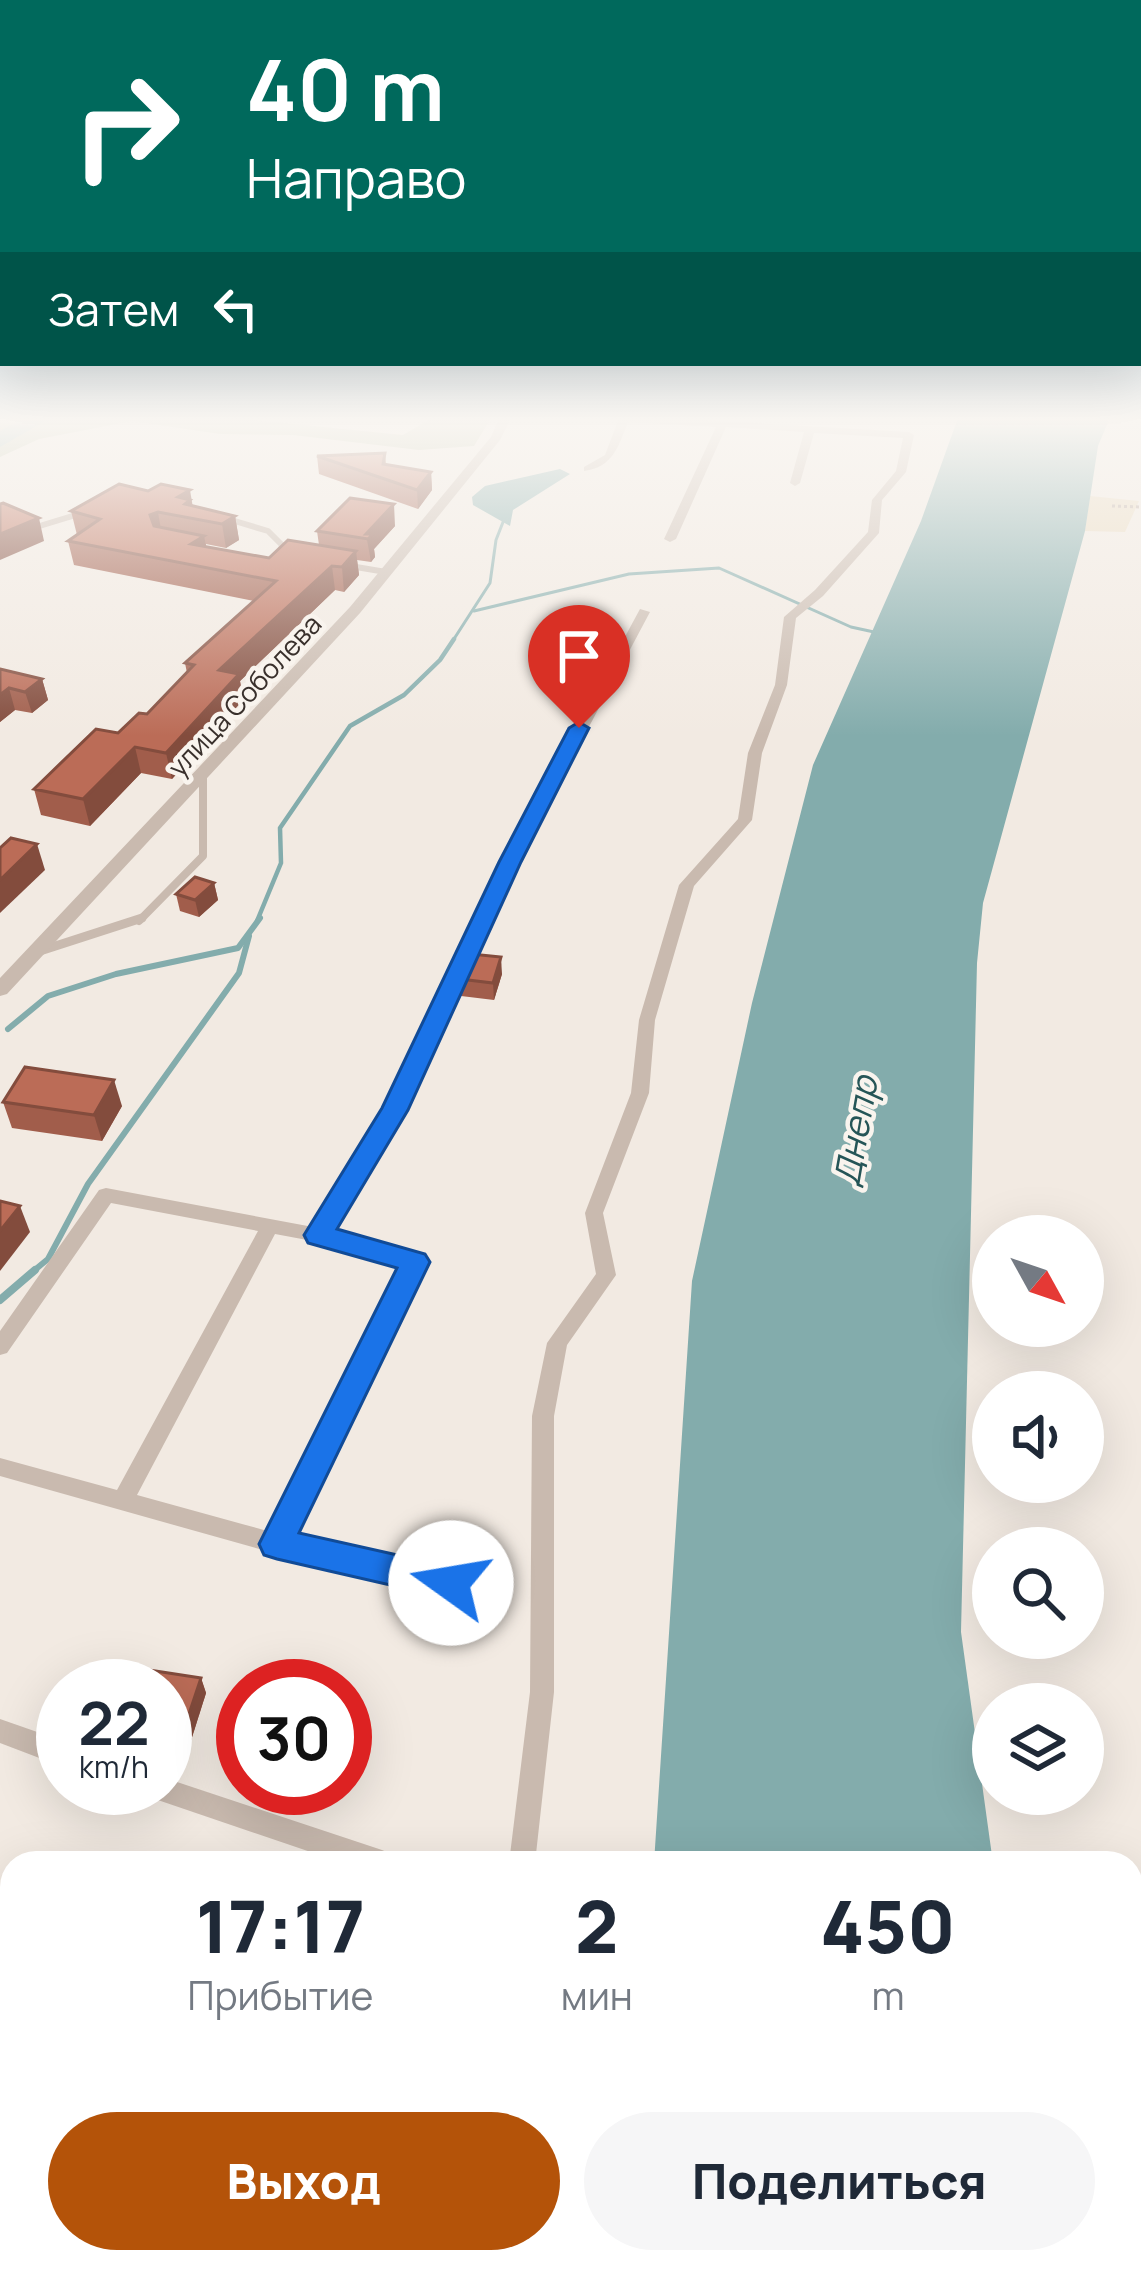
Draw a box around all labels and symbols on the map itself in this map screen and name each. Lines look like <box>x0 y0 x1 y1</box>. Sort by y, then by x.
pin <box>528 605 630 728</box>
street label: улица Соболева <box>159 606 329 784</box>
water label: Днепр <box>821 1070 889 1190</box>
north arrow <box>972 1215 1104 1347</box>
position arrow <box>388 1520 514 1646</box>
speed limit sign: 30 <box>216 1659 372 1815</box>

